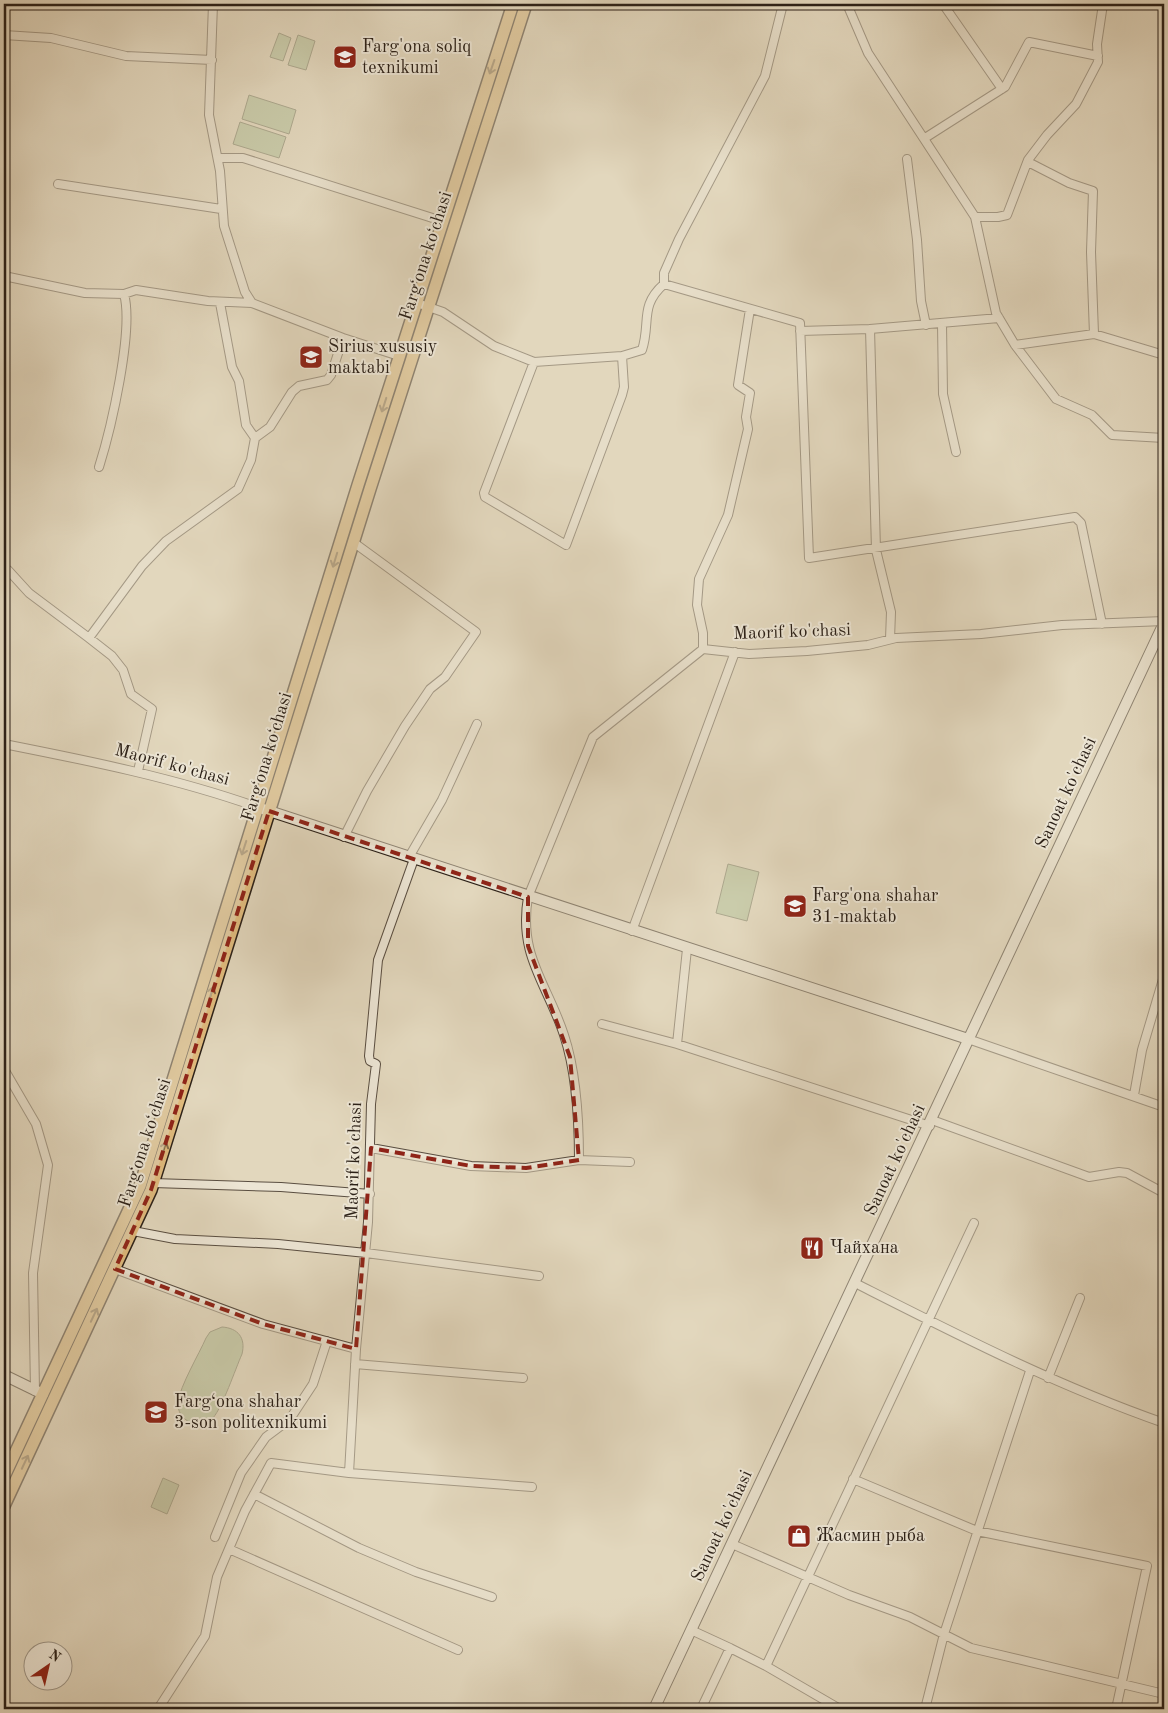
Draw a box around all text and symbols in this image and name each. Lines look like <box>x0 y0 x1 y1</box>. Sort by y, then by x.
place label: Farg'ona soliq texnikumi <box>362 38 471 77</box>
school or university icon: Farg'ona soliq texnikumi <box>332 44 358 70</box>
one-way arrow <box>487 58 497 74</box>
street label: Fargʻona koʻchasi <box>397 189 455 323</box>
place label: Sirius xususiy maktabi <box>328 338 438 377</box>
school or university icon: Sirius xususiy maktabi <box>298 344 324 370</box>
one-way arrow <box>379 396 388 412</box>
one-way arrow <box>330 551 339 567</box>
street label: Maorif ko'chasi <box>733 621 851 643</box>
street label: Fargʻona koʻchasi <box>239 690 295 824</box>
street label: Sanoat ko'chasi <box>1032 734 1100 852</box>
street label: Maorif ko'chasi <box>113 741 231 789</box>
one-way arrow <box>239 840 249 856</box>
place label: Farg'ona shahar 31-maktab <box>812 887 939 926</box>
school or university icon: Farg'ona shahar 31-maktab <box>782 893 808 919</box>
one-way arrow <box>207 986 217 1002</box>
street label: Fargʻona koʻchasi <box>116 1076 174 1210</box>
street label: Sanoat ko'chasi <box>861 1101 929 1219</box>
street label: Maorif ko'chasi <box>343 1102 365 1220</box>
one-way arrow <box>159 1142 169 1158</box>
restaurant icon: Чайхана <box>799 1235 825 1261</box>
place label: Чайхана <box>830 1239 899 1257</box>
one-way arrow <box>90 1308 99 1323</box>
place label: Farg‘ona shahar 3-son politexnikumi <box>174 1393 327 1432</box>
school or university icon: Farg‘ona shahar 3-son politexnikumi <box>143 1399 169 1425</box>
one-way arrow <box>20 1455 30 1470</box>
street label: Sanoat ko'chasi <box>688 1467 756 1585</box>
shop icon: Жасмин рыба <box>786 1523 812 1549</box>
place label: Жасмин рыба <box>816 1527 925 1545</box>
north arrow <box>22 1640 72 1690</box>
text: N <box>46 1647 63 1665</box>

